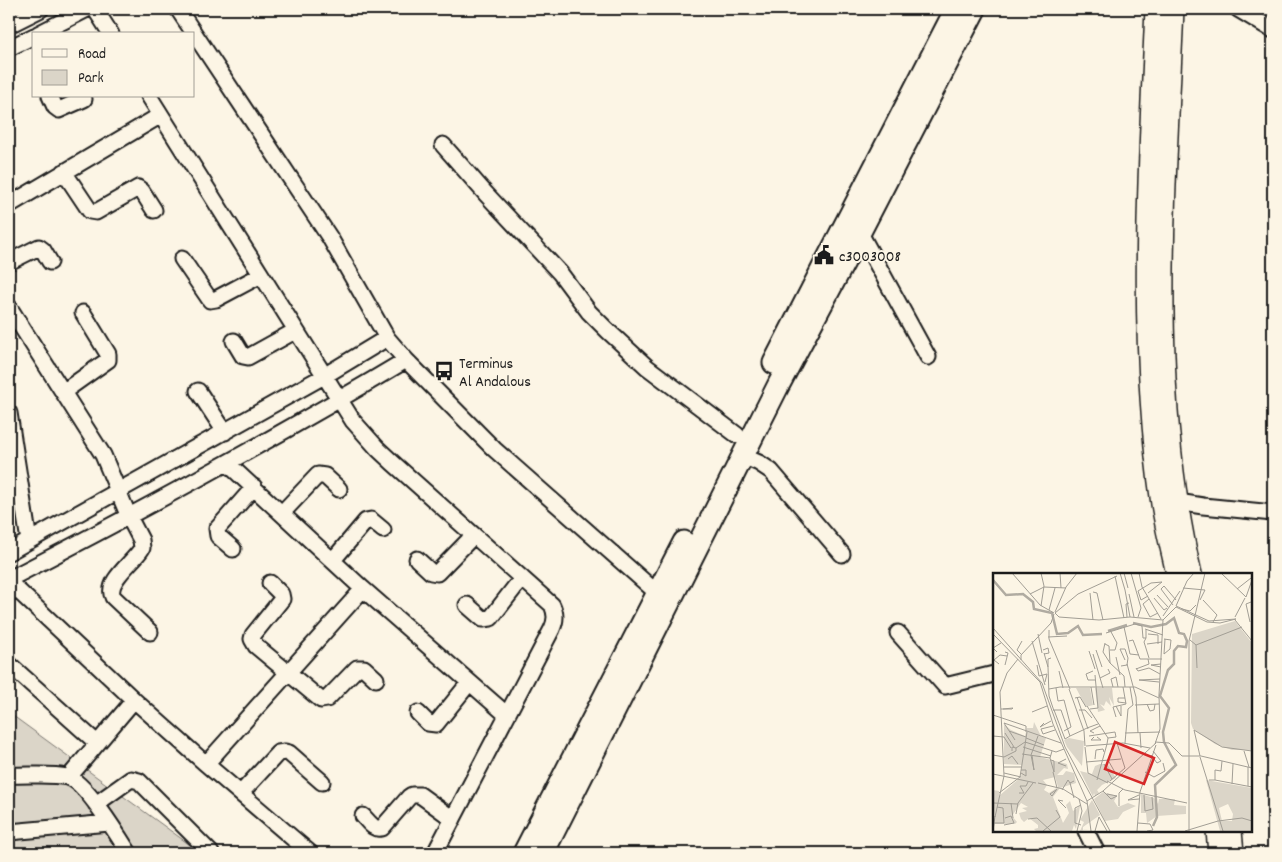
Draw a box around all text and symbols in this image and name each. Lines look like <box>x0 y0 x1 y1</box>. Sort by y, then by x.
legend <box>32 32 195 98</box>
text: Road <box>78 44 106 66</box>
text: Park <box>78 68 104 90</box>
public building icon: c3003008 <box>813 244 835 266</box>
place label: c3003008 <box>839 246 901 269</box>
place label: Terminus Al Andalous <box>459 353 531 394</box>
bus stop icon: Terminus Al Andalous <box>433 360 455 382</box>
inset map <box>993 573 1252 832</box>

